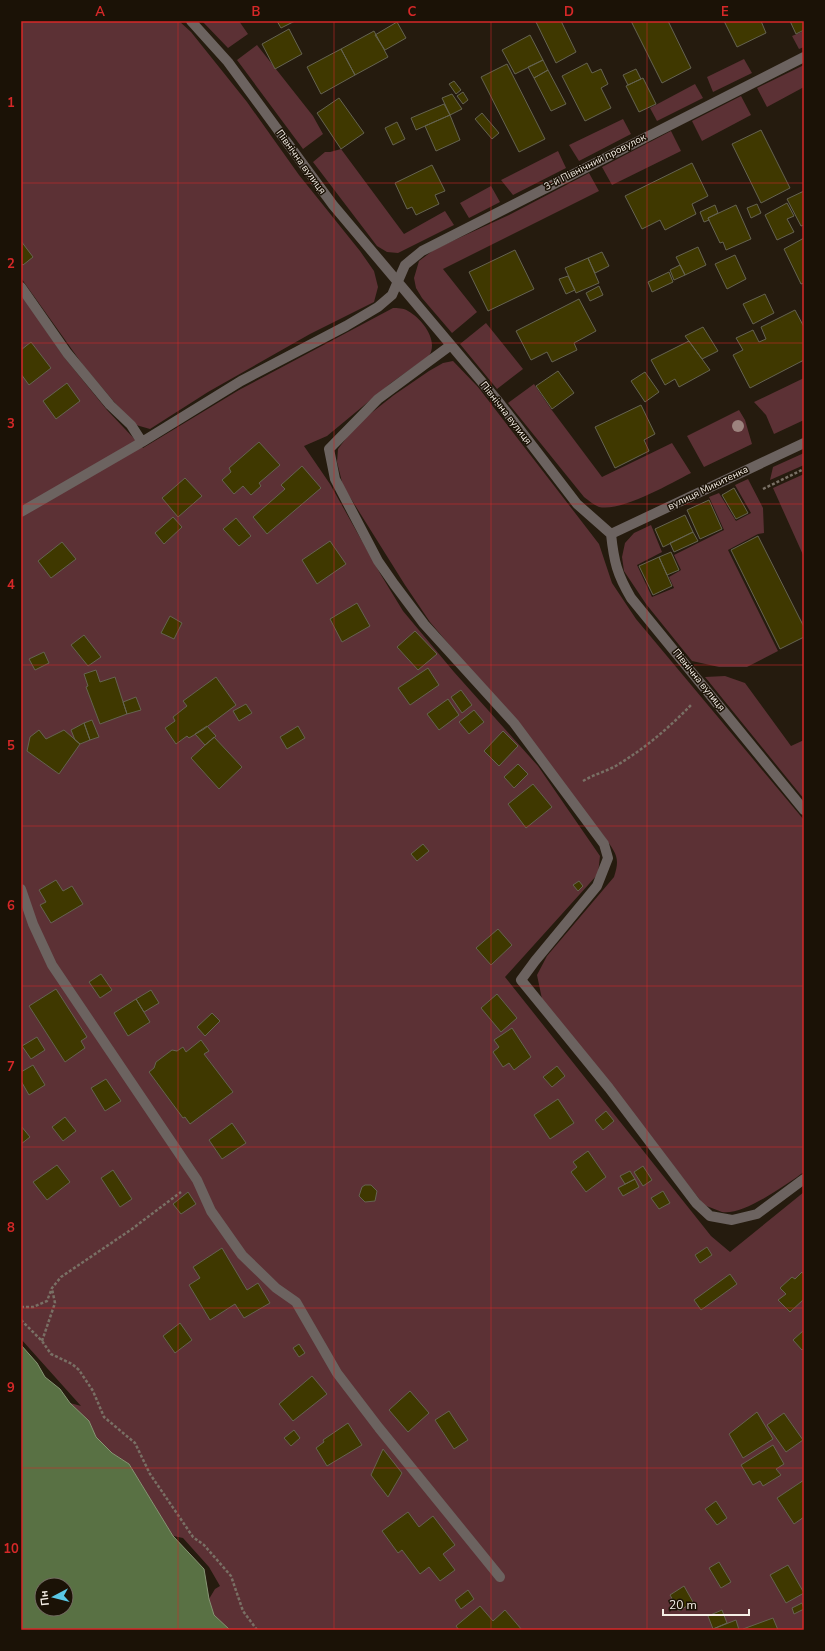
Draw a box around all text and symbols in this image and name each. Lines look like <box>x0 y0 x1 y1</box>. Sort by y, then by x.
text: A <box>95 3 105 21</box>
text: B <box>252 3 261 21</box>
text: C <box>408 3 417 21</box>
text: D <box>564 3 574 21</box>
text: E <box>721 3 729 21</box>
text: 1 <box>7 94 15 112</box>
street label: Північна вулиця <box>273 127 329 197</box>
street label: 3-й Північний провулок <box>542 130 649 194</box>
text: 2 <box>7 255 15 273</box>
street label: Північна вулиця <box>477 379 535 447</box>
text: 3 <box>7 415 15 433</box>
street label: вулиця Микитенка <box>665 462 751 514</box>
text: 4 <box>7 576 15 594</box>
street label: Північна вулиця <box>670 646 728 714</box>
text: 5 <box>7 737 15 755</box>
text: 6 <box>7 897 15 915</box>
text: 7 <box>7 1058 15 1076</box>
text: 8 <box>7 1219 15 1237</box>
text: 9 <box>7 1379 15 1397</box>
text: 10 <box>3 1540 19 1558</box>
north arrow <box>34 1577 74 1617</box>
text: Пн <box>36 1590 53 1607</box>
scale bar <box>663 1591 749 1617</box>
text: 20 m <box>669 1597 697 1613</box>

